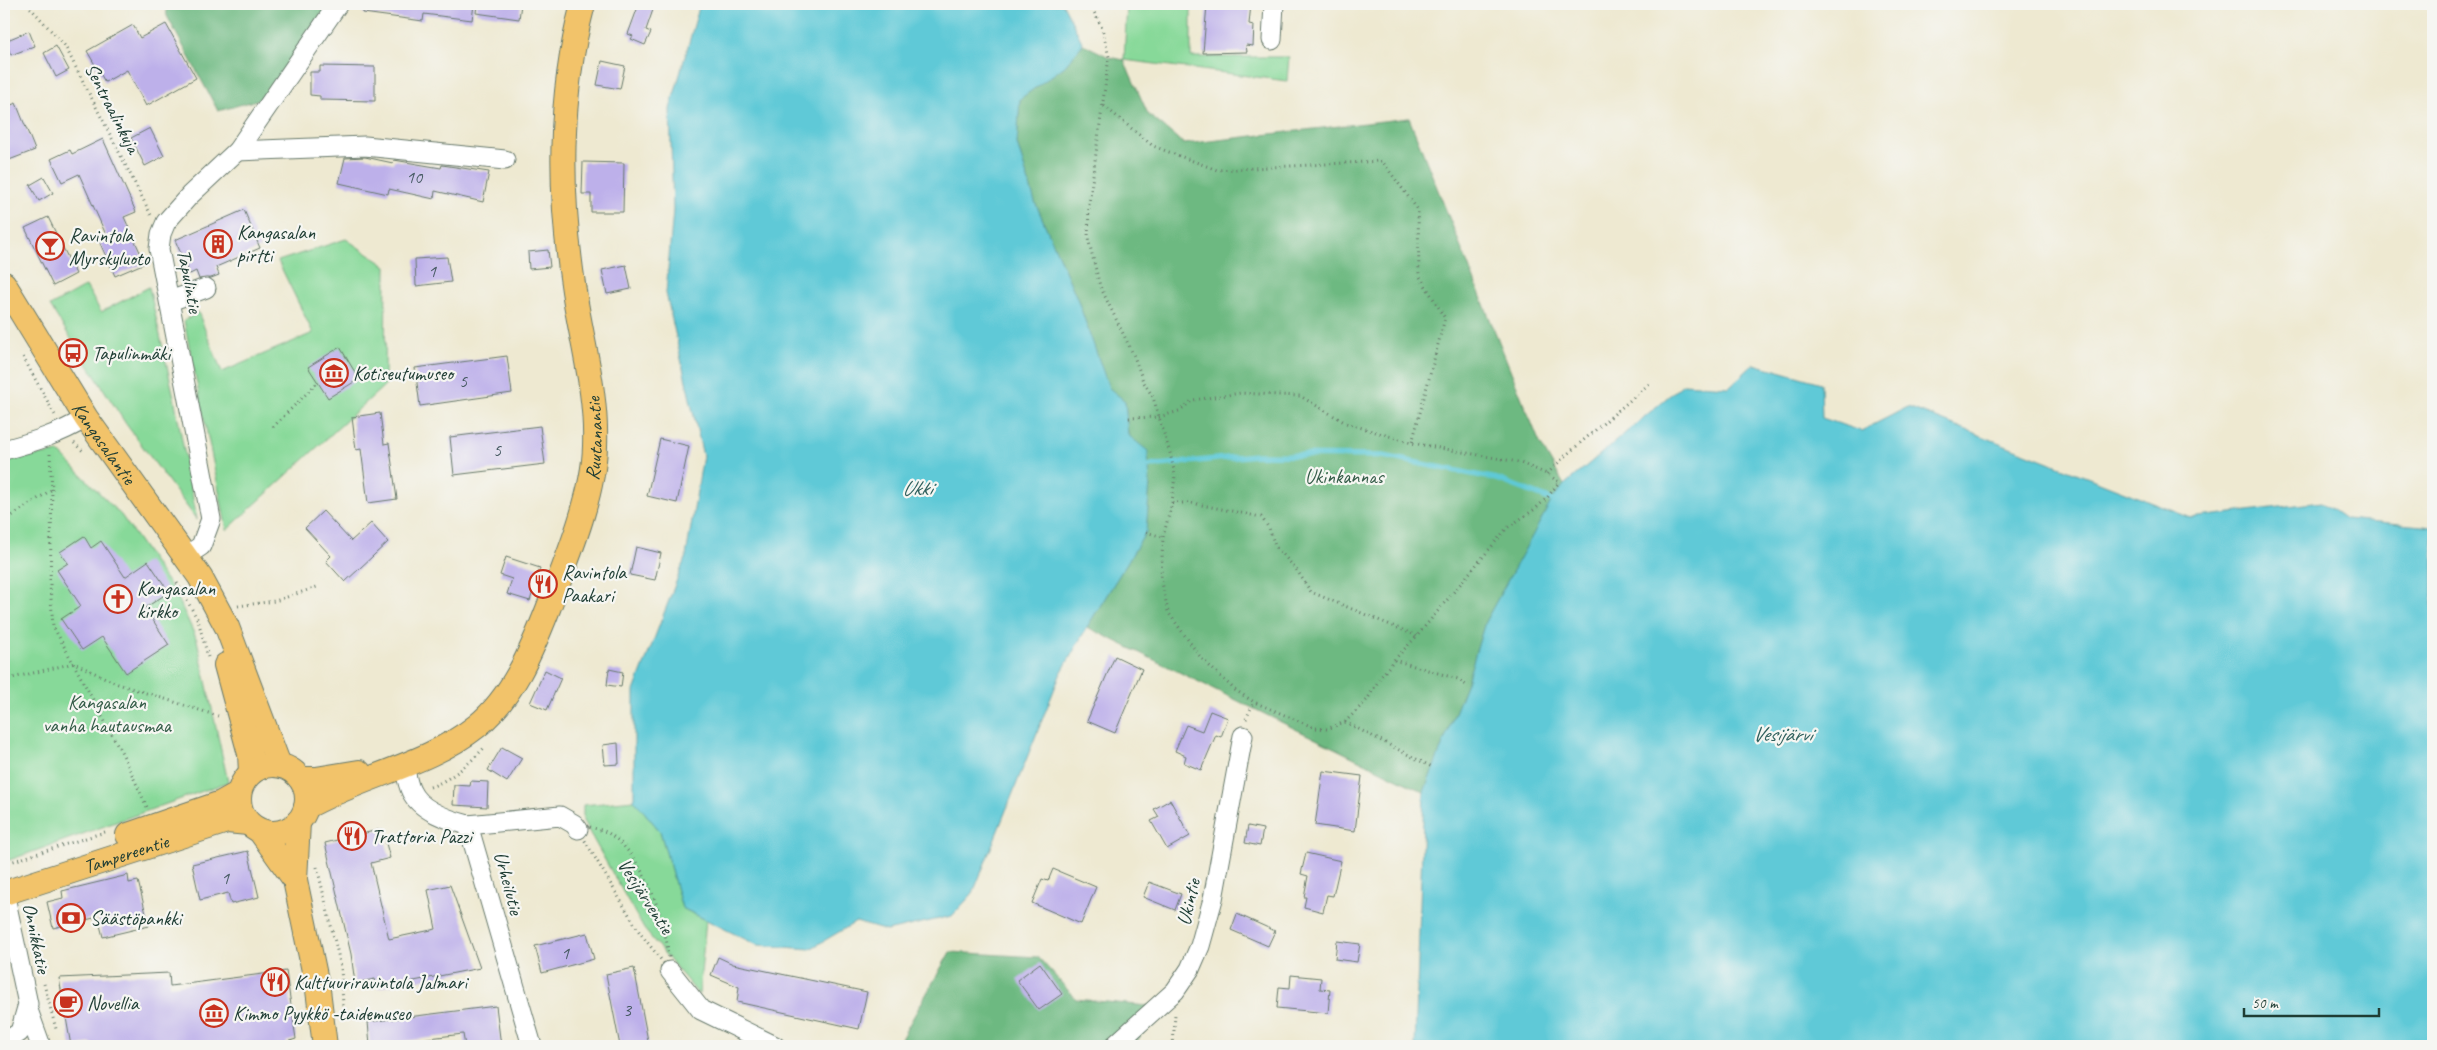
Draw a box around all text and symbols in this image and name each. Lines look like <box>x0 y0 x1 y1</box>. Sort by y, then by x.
street label: Sentraalinkuja <box>79 59 147 159</box>
house number: 10 <box>406 166 424 188</box>
place label: Kangasalan pirtti <box>237 220 316 268</box>
place label: Ravintola Myrskyluoto <box>69 223 151 271</box>
building icon: Kangasalan pirtti <box>203 229 233 259</box>
bar icon: Ravintola Myrskyluoto <box>35 231 65 261</box>
street label: Tapulintie <box>171 247 208 316</box>
house number: 1 <box>428 260 437 282</box>
bus stop icon: Tapulinmäki <box>58 338 88 368</box>
place label: Tapulinmäki <box>92 341 173 366</box>
museum icon: Kotiseutumuseo <box>319 358 349 388</box>
place label: Kotiseutumuseo <box>353 361 455 386</box>
house number: 5 <box>459 370 468 392</box>
street label: Ruutanantie <box>579 394 608 482</box>
street label: Kangasalantie <box>66 398 142 491</box>
house number: 5 <box>493 439 502 461</box>
park label: Ukinkannas <box>1305 464 1385 489</box>
water label: Ukki <box>902 475 937 501</box>
place label: Ravintola Paakari <box>562 560 627 608</box>
restaurant icon: Ravintola Paakari <box>528 569 558 599</box>
place label: Kangasalan kirkko <box>137 576 216 624</box>
church icon: Kangasalan kirkko <box>103 584 133 614</box>
park label: Kangasalan vanha hautausmaa <box>43 690 173 738</box>
water label: Vesijärvi <box>1752 721 1817 747</box>
restaurant icon: Trattoria Pazzi <box>337 821 367 851</box>
place label: Trattoria Pazzi <box>371 824 474 849</box>
street label: Tampereentie <box>81 828 173 879</box>
street label: Urheilutie <box>488 849 529 919</box>
street label: Vesijärventie <box>612 854 680 940</box>
house number: 1 <box>221 867 230 889</box>
street label: Ukintie <box>1171 875 1206 928</box>
street label: Onnikkatie <box>17 901 56 977</box>
bank icon: Säästöpankki <box>56 903 86 933</box>
place label: Säästöpankki <box>90 906 184 931</box>
house number: 1 <box>561 942 570 964</box>
restaurant icon: Kulttuuriravintola Jalmari <box>260 967 290 997</box>
place label: Kulttuuriravintola Jalmari <box>294 970 469 995</box>
scale bar <box>2244 985 2380 1017</box>
cafe icon: Novellia <box>53 988 83 1018</box>
place label: Novellia <box>87 991 140 1016</box>
text: 50 m <box>2252 994 2279 1013</box>
museum icon: Kimmo Pyykkö -taidemuseo <box>199 998 229 1028</box>
house number: 3 <box>623 999 633 1021</box>
place label: Kimmo Pyykkö -taidemuseo <box>233 1001 412 1026</box>

